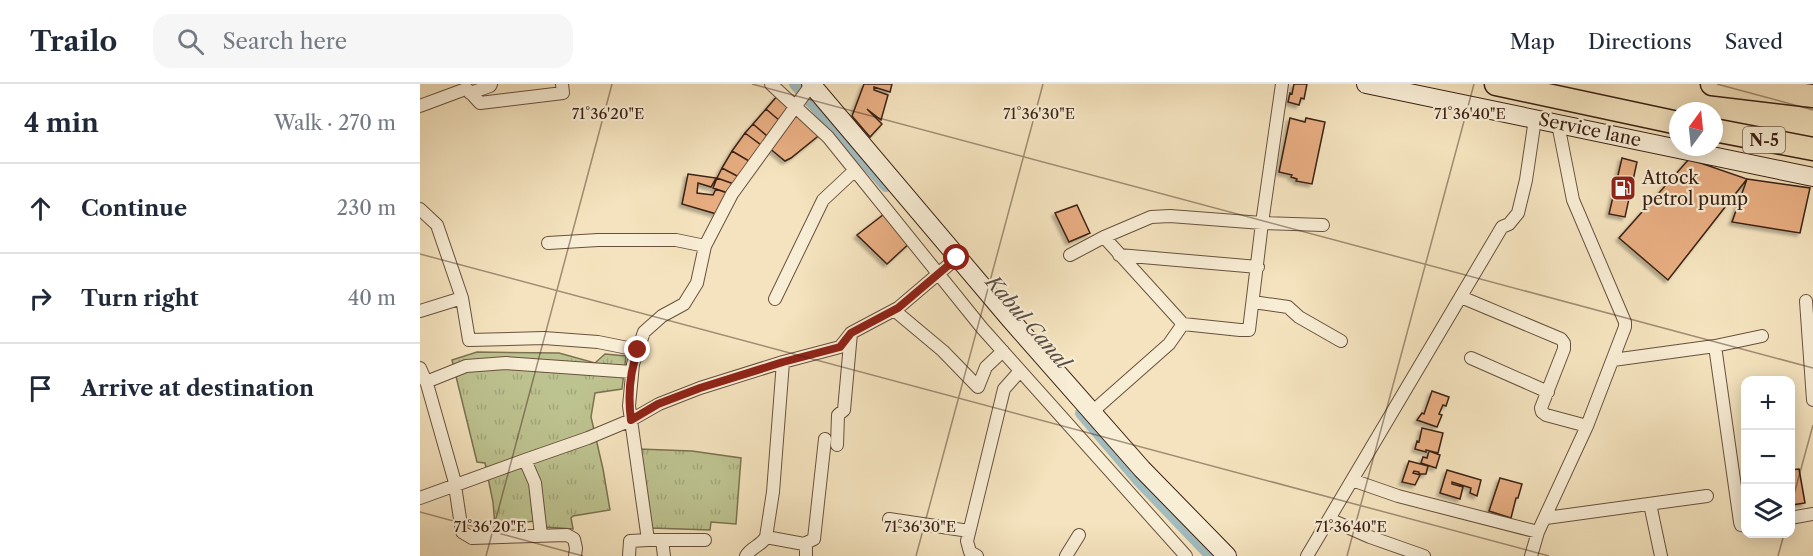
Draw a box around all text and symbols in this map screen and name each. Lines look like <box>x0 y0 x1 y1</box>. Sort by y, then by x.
search box <box>153 14 573 68</box>
text: Trailo <box>30 24 117 58</box>
icon: search <box>174 25 207 58</box>
text: Search here <box>222 28 347 55</box>
text: Map <box>1510 29 1555 54</box>
text: Directions <box>1588 29 1692 54</box>
text: Saved <box>1725 29 1783 54</box>
north arrow <box>1669 102 1723 156</box>
text: 71°36'20"E <box>572 104 644 123</box>
text: 71°36'30"E <box>1003 104 1075 123</box>
text: 71°36'40"E <box>1434 104 1506 123</box>
text: 4 min <box>24 107 99 139</box>
street label: Service lane <box>1537 108 1643 152</box>
text: Walk · 270 m <box>274 111 396 135</box>
road number: N-5 <box>1743 127 1785 153</box>
place label: Attock petrol pump <box>1641 167 1748 210</box>
fuel station icon: Attock petrol pump <box>1608 173 1638 203</box>
icon: ahead <box>24 192 57 225</box>
text: Continue <box>81 195 187 222</box>
text: 230 m <box>337 196 396 220</box>
route start <box>943 244 969 270</box>
water label: Kabul Canal <box>979 269 1077 376</box>
icon: right <box>24 282 57 315</box>
text: Turn right <box>81 285 199 312</box>
text: 40 m <box>348 286 396 310</box>
route end <box>624 336 650 362</box>
icon: arrive <box>24 372 57 405</box>
text: Arrive at destination <box>81 375 314 402</box>
map controls <box>1741 376 1795 538</box>
button: + <box>1741 376 1795 430</box>
button: − <box>1741 430 1795 484</box>
button: layers <box>1741 484 1795 538</box>
text: 71°36'20"E <box>454 517 526 536</box>
text: 71°36'30"E <box>884 517 956 536</box>
text: 71°36'40"E <box>1315 517 1387 536</box>

